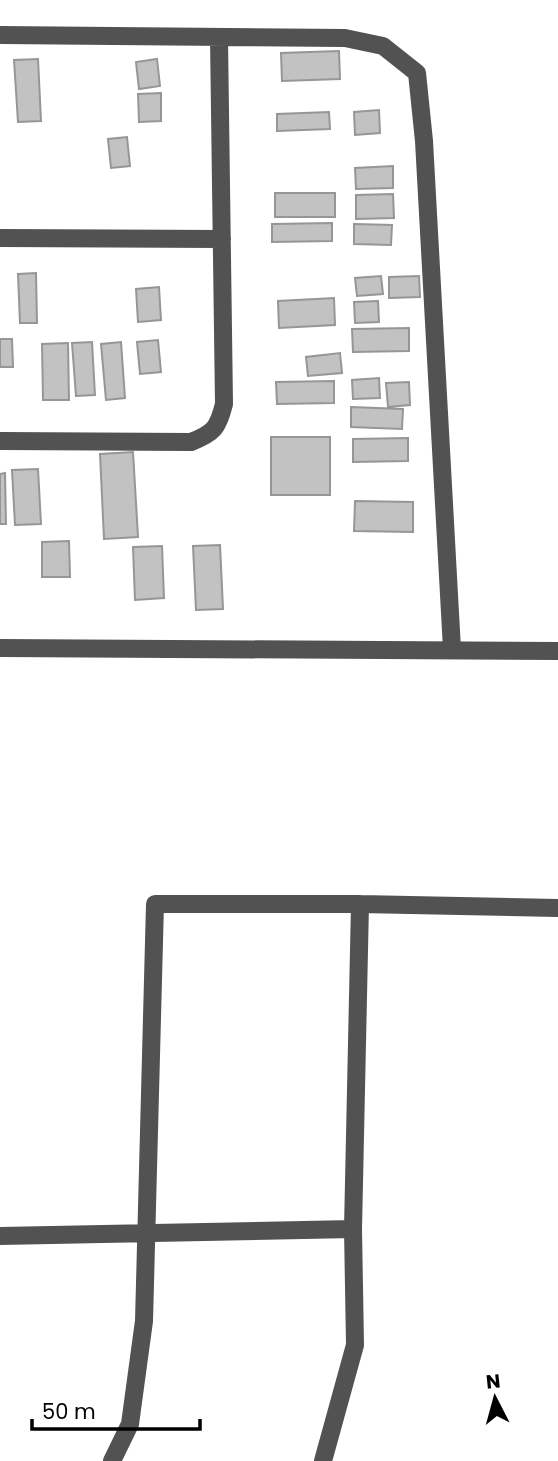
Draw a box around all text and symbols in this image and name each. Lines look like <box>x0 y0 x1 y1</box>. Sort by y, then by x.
north arrow <box>460 1363 530 1433</box>
text: N <box>485 1367 502 1396</box>
scale bar <box>32 1388 200 1432</box>
text: 50 m <box>42 1397 96 1426</box>

